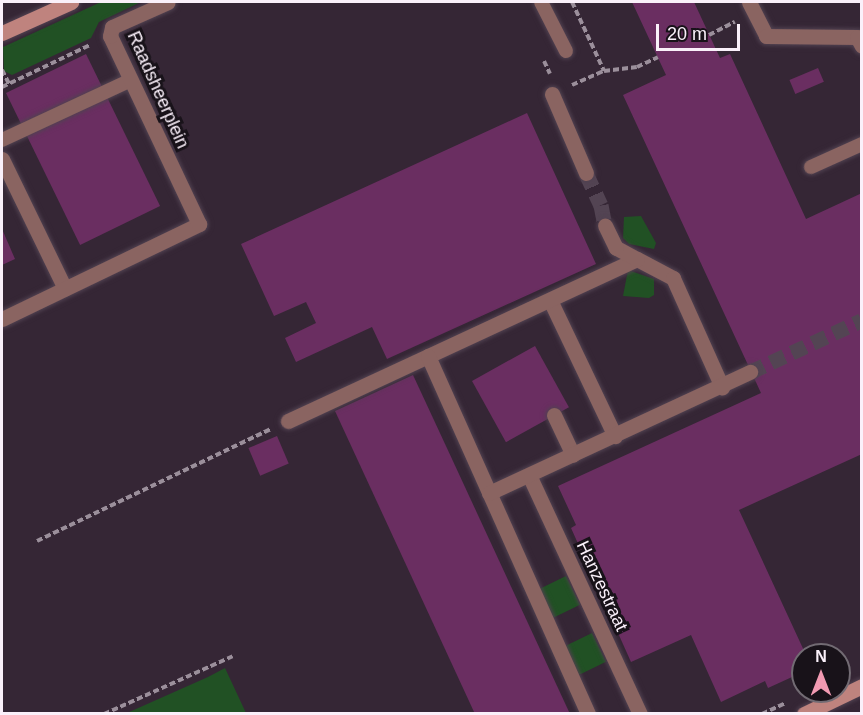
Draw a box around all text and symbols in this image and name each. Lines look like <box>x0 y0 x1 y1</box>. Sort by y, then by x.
scale bar <box>659 12 743 50</box>
text: 20 m <box>667 24 707 44</box>
street label: Raadsheerplein <box>122 28 194 152</box>
street label: Hanzestraat <box>572 537 632 635</box>
north arrow <box>791 643 851 703</box>
text: N <box>815 648 827 665</box>

